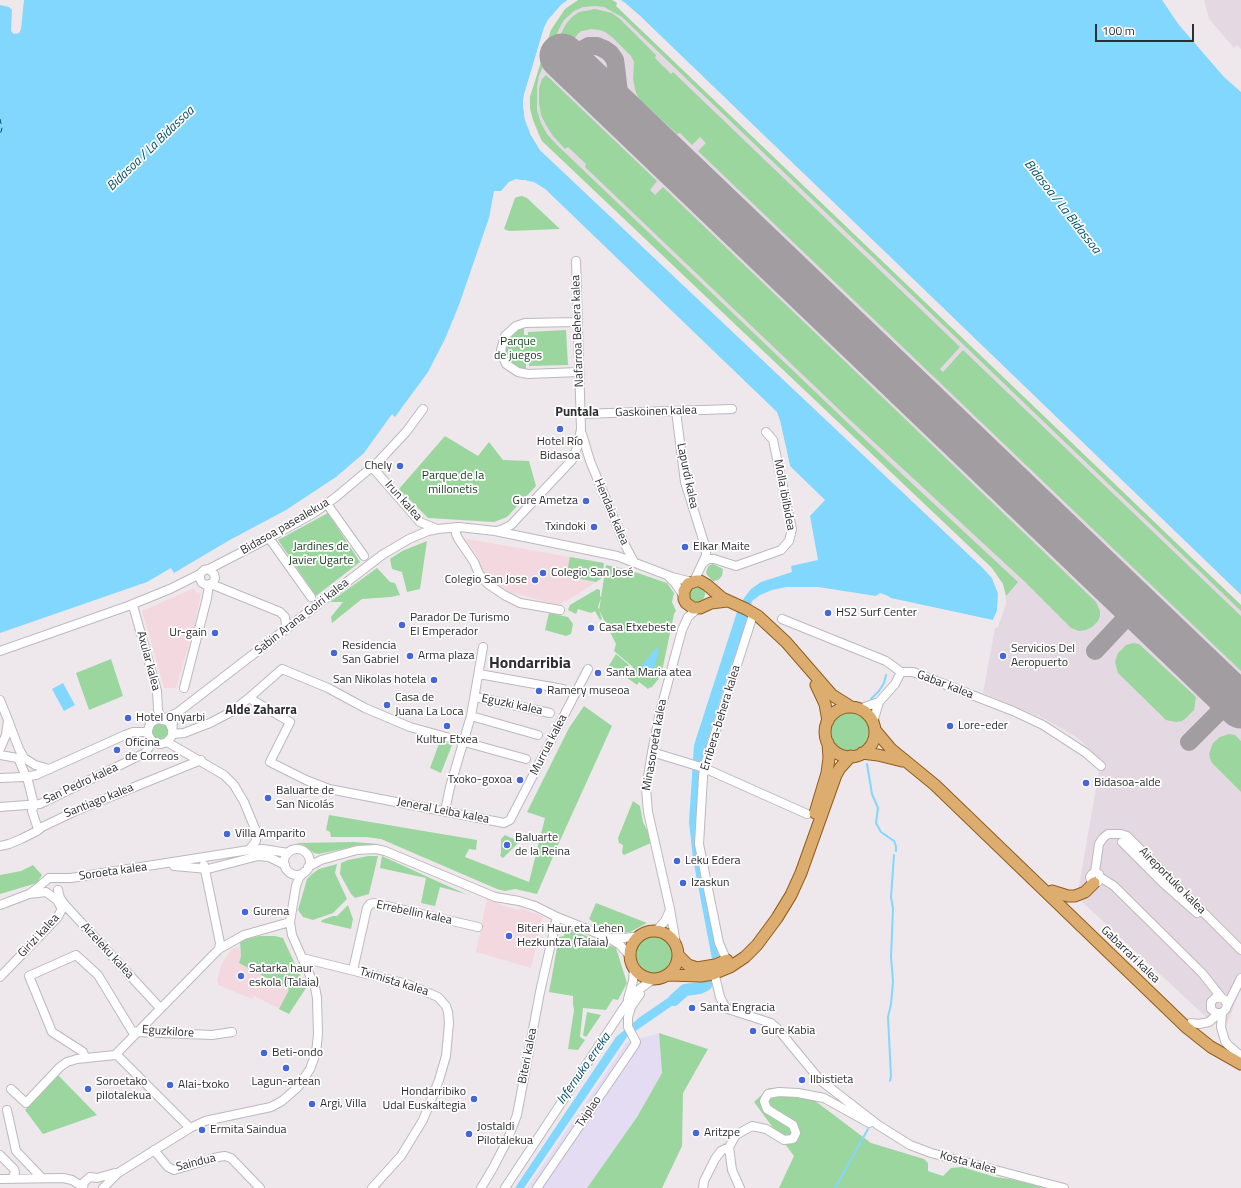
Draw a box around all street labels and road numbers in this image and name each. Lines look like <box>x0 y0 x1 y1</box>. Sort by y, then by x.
street label: Nafarroa Behera kalea <box>569 274 587 388</box>
street label: Gaskoinen kalea <box>615 403 697 421</box>
street label: Lapurdi kalea <box>673 442 701 510</box>
street label: Molla ibilbidea <box>770 458 798 532</box>
street label: Hendaia kalea <box>591 477 631 547</box>
street label: Irun kalea <box>381 478 425 524</box>
street label: Bidasoa pasealekua <box>238 496 332 558</box>
street label: Sabin Arana Goiri kalea <box>252 576 352 658</box>
street label: Axular kalea <box>133 630 163 692</box>
street label: Erribera-behera kalea <box>698 663 744 773</box>
street label: Gabar kalea <box>915 668 975 702</box>
street label: Eguzki kalea <box>480 692 544 718</box>
street label: Minasoroeta kalea <box>640 698 670 792</box>
street label: Murrua kalea <box>528 712 570 778</box>
street label: San Pedro kalea <box>41 760 121 808</box>
street label: Santiago kalea <box>62 781 136 821</box>
street label: Jeneral Leiba kalea <box>396 795 490 827</box>
street label: Aireportuko kalea <box>1136 845 1208 917</box>
street label: Soroeta kalea <box>78 860 148 884</box>
street label: Errebellin kalea <box>375 898 453 928</box>
street label: Girizi kalea <box>15 911 63 961</box>
street label: Aizeleku kalea <box>77 920 137 982</box>
street label: Gabarrari kalea <box>1098 923 1162 987</box>
street label: Tximista kalea <box>358 965 430 999</box>
street label: Eguzkilore <box>142 1023 194 1041</box>
street label: Biteri kalea <box>516 1027 540 1085</box>
street label: Txiplao <box>573 1093 605 1131</box>
street label: Kosta kalea <box>938 1149 998 1177</box>
street label: Saindua <box>175 1151 217 1175</box>

